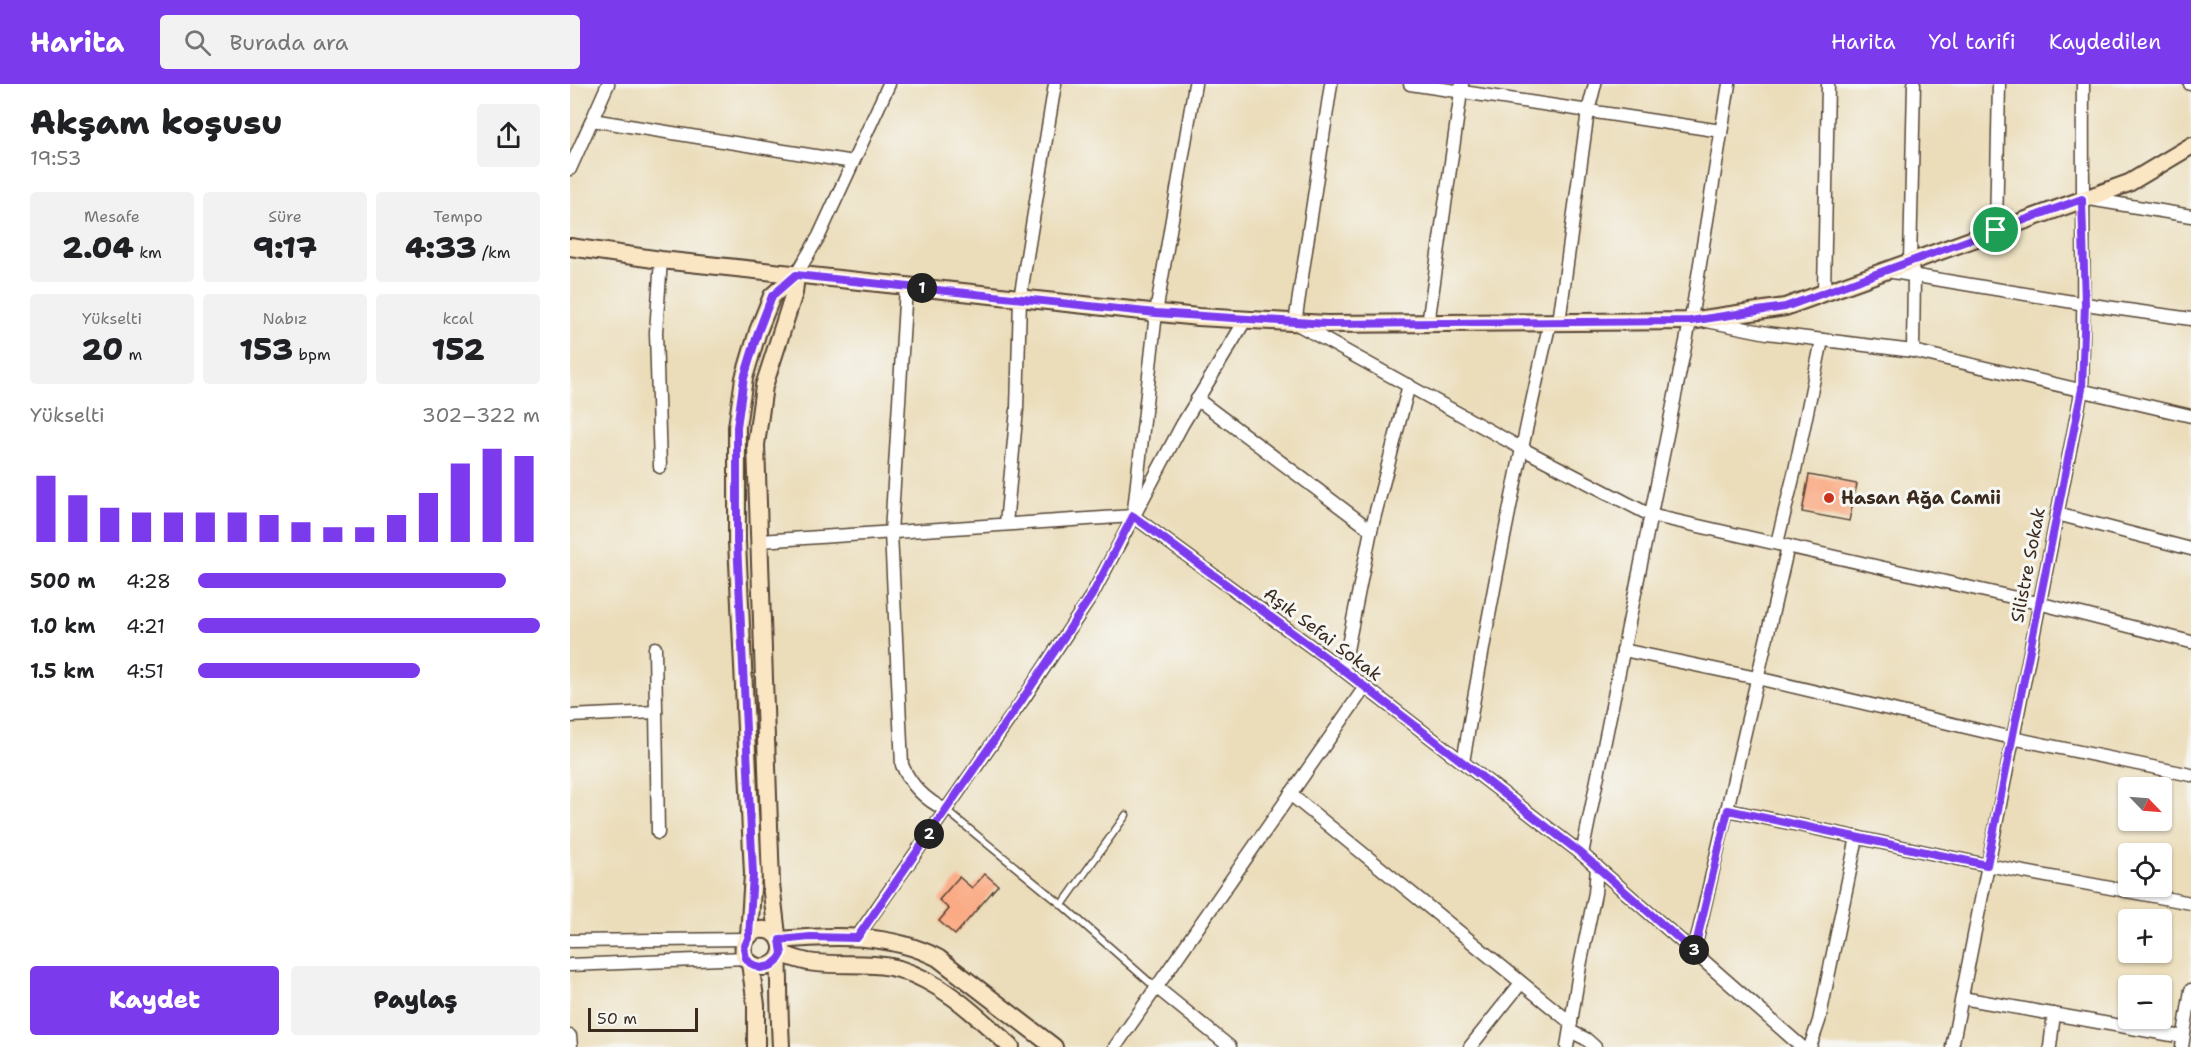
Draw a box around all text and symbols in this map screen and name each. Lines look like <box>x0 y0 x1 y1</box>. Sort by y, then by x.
search box <box>160 15 580 69</box>
text: Harita <box>30 23 124 61</box>
icon: search <box>181 26 214 59</box>
text: Burada ara <box>229 28 348 57</box>
text: Harita <box>1831 28 1896 56</box>
text: Yol tarifi <box>1929 28 2016 56</box>
text: Kaydedilen <box>2049 28 2161 56</box>
text: Akşam koşusu <box>30 100 283 145</box>
button: share <box>477 104 540 167</box>
text: 19:53 <box>30 145 81 171</box>
pin <box>1970 204 2021 255</box>
text: Mesafe <box>84 206 140 227</box>
text: Süre <box>268 206 302 227</box>
text: Tempo <box>433 206 483 227</box>
icon: arrive <box>1979 213 2012 246</box>
text: 2.04 <box>62 227 134 268</box>
text: 9:17 <box>253 227 317 268</box>
text: 4:33 <box>405 227 477 268</box>
text: km <box>134 242 162 263</box>
text: /km <box>477 242 511 263</box>
pin: 1 <box>907 273 937 303</box>
text: 1 <box>918 277 926 298</box>
text: Yükselti <box>82 308 142 329</box>
text: Nabız <box>263 308 307 329</box>
text: kcal <box>442 308 474 329</box>
text: 20 <box>82 329 123 370</box>
text: 153 <box>239 329 293 370</box>
text: 152 <box>431 329 485 370</box>
text: m <box>123 344 142 365</box>
text: bpm <box>293 344 331 365</box>
text: Yükselti <box>30 402 105 428</box>
text: 302–322 m <box>422 402 540 428</box>
place label: Hasan Ağa Camii <box>1841 486 2001 510</box>
marker: Hasan Ağa Camii <box>1822 491 1836 505</box>
street label: Silistre Sokak <box>2005 505 2051 625</box>
text: 500 m <box>30 568 96 594</box>
text: 4:28 <box>126 568 171 594</box>
street label: Aşık Sefai Sokak <box>1259 582 1387 686</box>
text: 1.0 km <box>30 613 95 639</box>
text: 4:21 <box>126 613 165 639</box>
text: 1.5 km <box>30 658 94 684</box>
text: 4:51 <box>126 658 164 684</box>
north arrow <box>2118 777 2172 831</box>
map controls <box>2118 777 2172 1029</box>
pin: 2 <box>914 819 944 849</box>
text: 2 <box>923 823 935 844</box>
button: locate <box>2118 843 2172 897</box>
button: + <box>2118 909 2172 963</box>
pin: 3 <box>1679 935 1709 965</box>
text: 3 <box>1688 939 1700 960</box>
button: Kaydet <box>30 966 279 1035</box>
button: Paylaş <box>291 966 540 1035</box>
button: − <box>2118 975 2172 1029</box>
scale bar <box>588 1005 698 1032</box>
text: 50 m <box>597 1008 637 1029</box>

